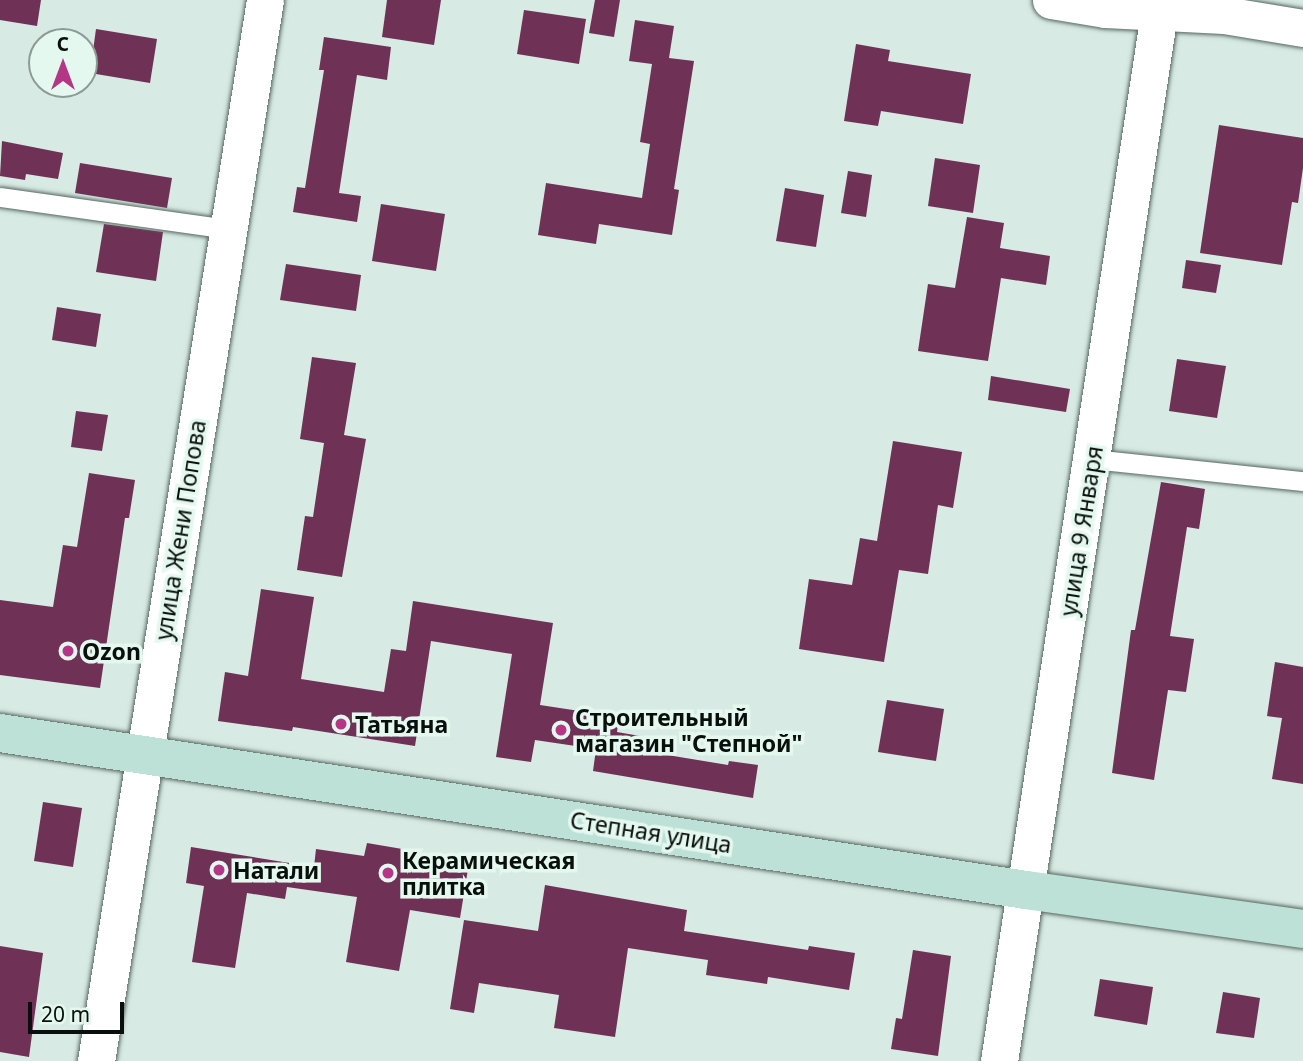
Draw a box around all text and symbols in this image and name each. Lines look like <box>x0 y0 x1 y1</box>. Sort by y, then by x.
north arrow <box>28 28 98 98</box>
text: С <box>57 31 69 57</box>
street label: улица Жени Попова <box>149 418 211 642</box>
street label: улица 9 Января <box>1054 444 1108 618</box>
place label: Ozon <box>82 637 141 665</box>
marker: Ozon <box>60 643 76 659</box>
place label: Строительный магазин "Степной" <box>575 703 803 757</box>
place label: Татьяна <box>355 710 448 738</box>
marker: Татьяна <box>333 716 349 732</box>
marker: Строительный магазин "Степной" <box>553 722 569 738</box>
street label: Степная улица <box>568 806 734 858</box>
place label: Керамическая плитка <box>402 846 575 900</box>
place label: Натали <box>233 856 319 884</box>
marker: Натали <box>211 862 227 878</box>
marker: Керамическая плитка <box>380 865 396 881</box>
scale bar <box>32 988 128 1032</box>
text: 20 m <box>41 1000 90 1028</box>

